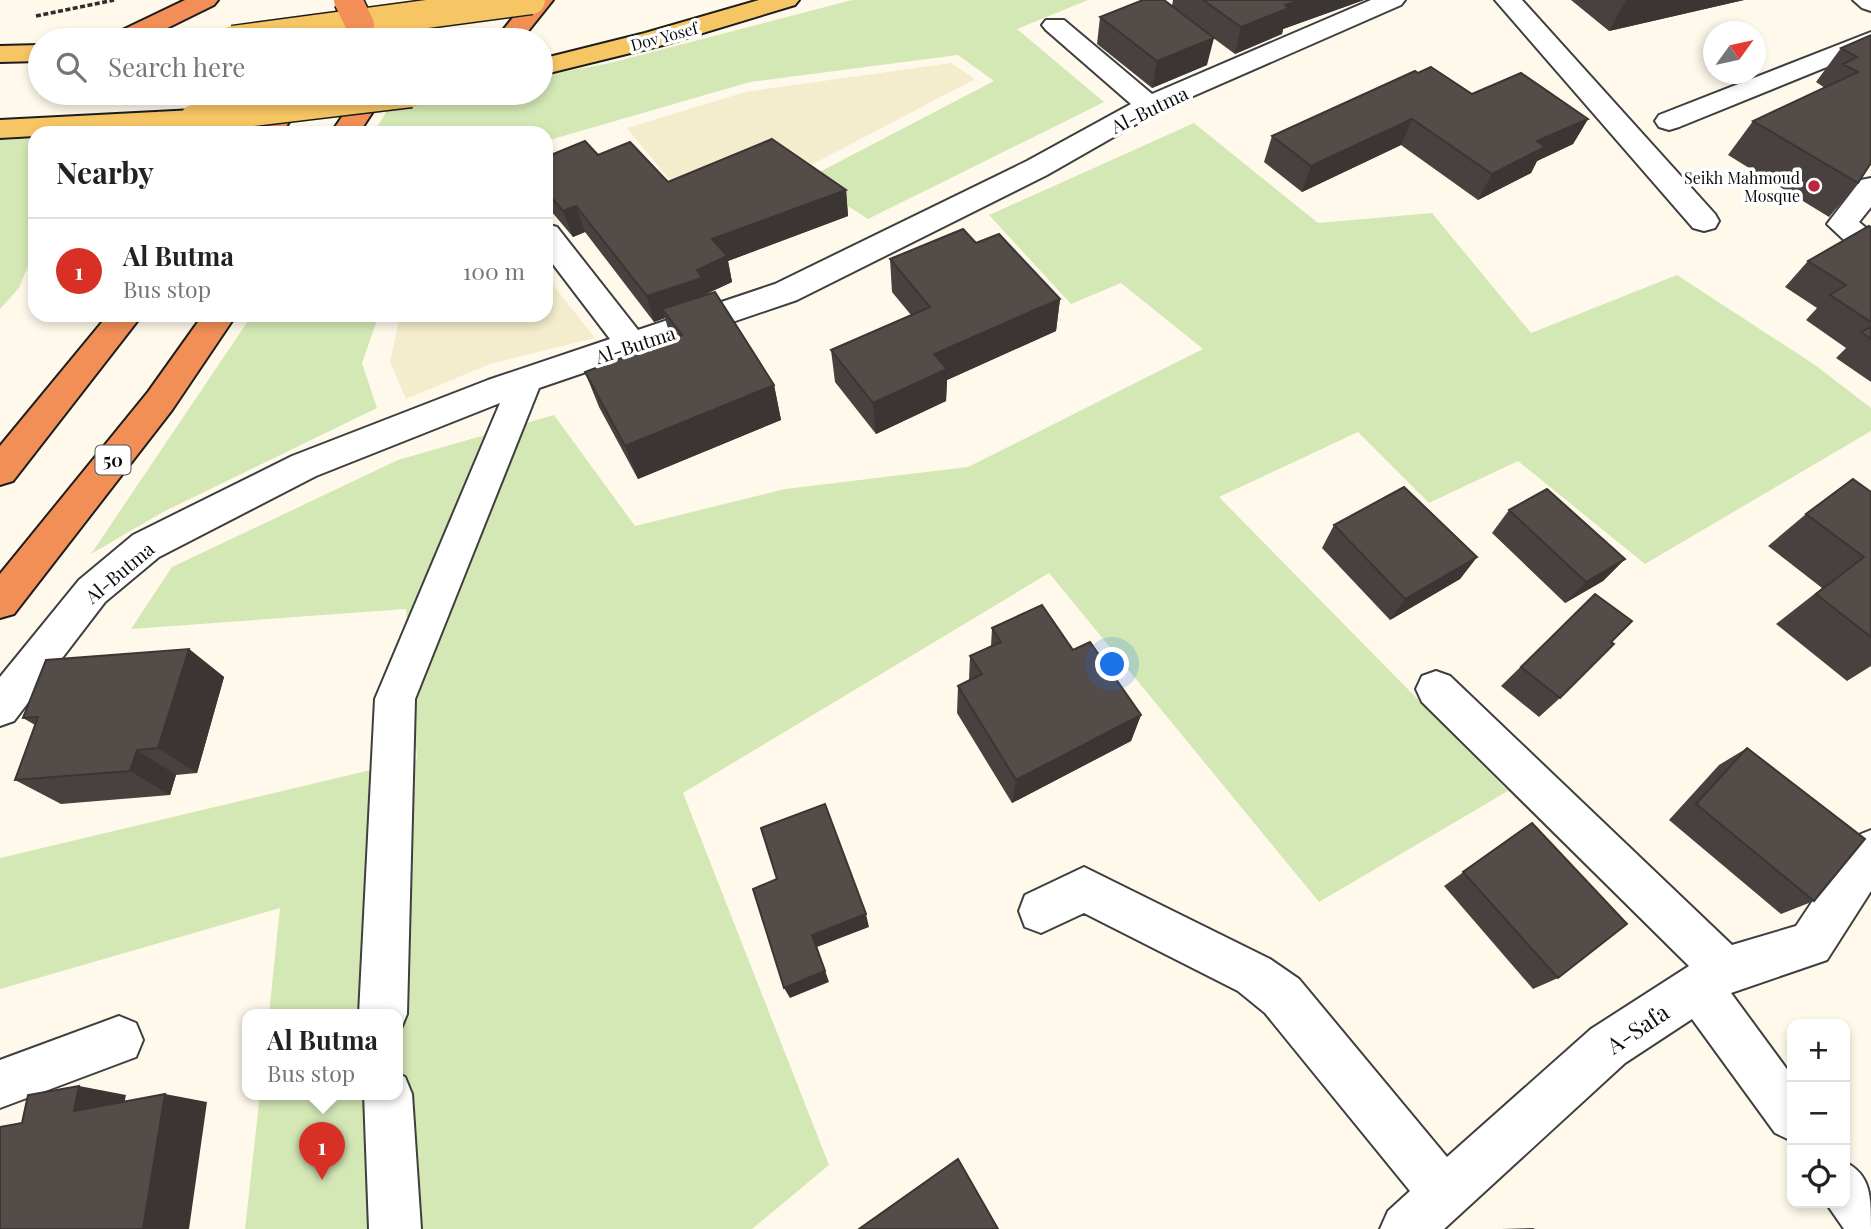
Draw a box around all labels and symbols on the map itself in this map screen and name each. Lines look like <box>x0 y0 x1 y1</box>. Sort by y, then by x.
street label: Dov Yosef <box>628 17 702 55</box>
north arrow <box>1703 21 1766 84</box>
street label: Al-Butma <box>1105 79 1192 139</box>
place label: Seikh Mahmoud Mosque <box>1684 167 1800 206</box>
marker: Seikh Mahmoud Mosque <box>1806 178 1822 194</box>
street label: Al-Butma <box>591 319 679 369</box>
road number: 50 <box>96 446 130 474</box>
street label: Al-Butma <box>78 535 159 609</box>
your location <box>1095 647 1129 681</box>
street label: A-Safa <box>1599 996 1675 1061</box>
pin: 1 <box>299 1122 345 1180</box>

